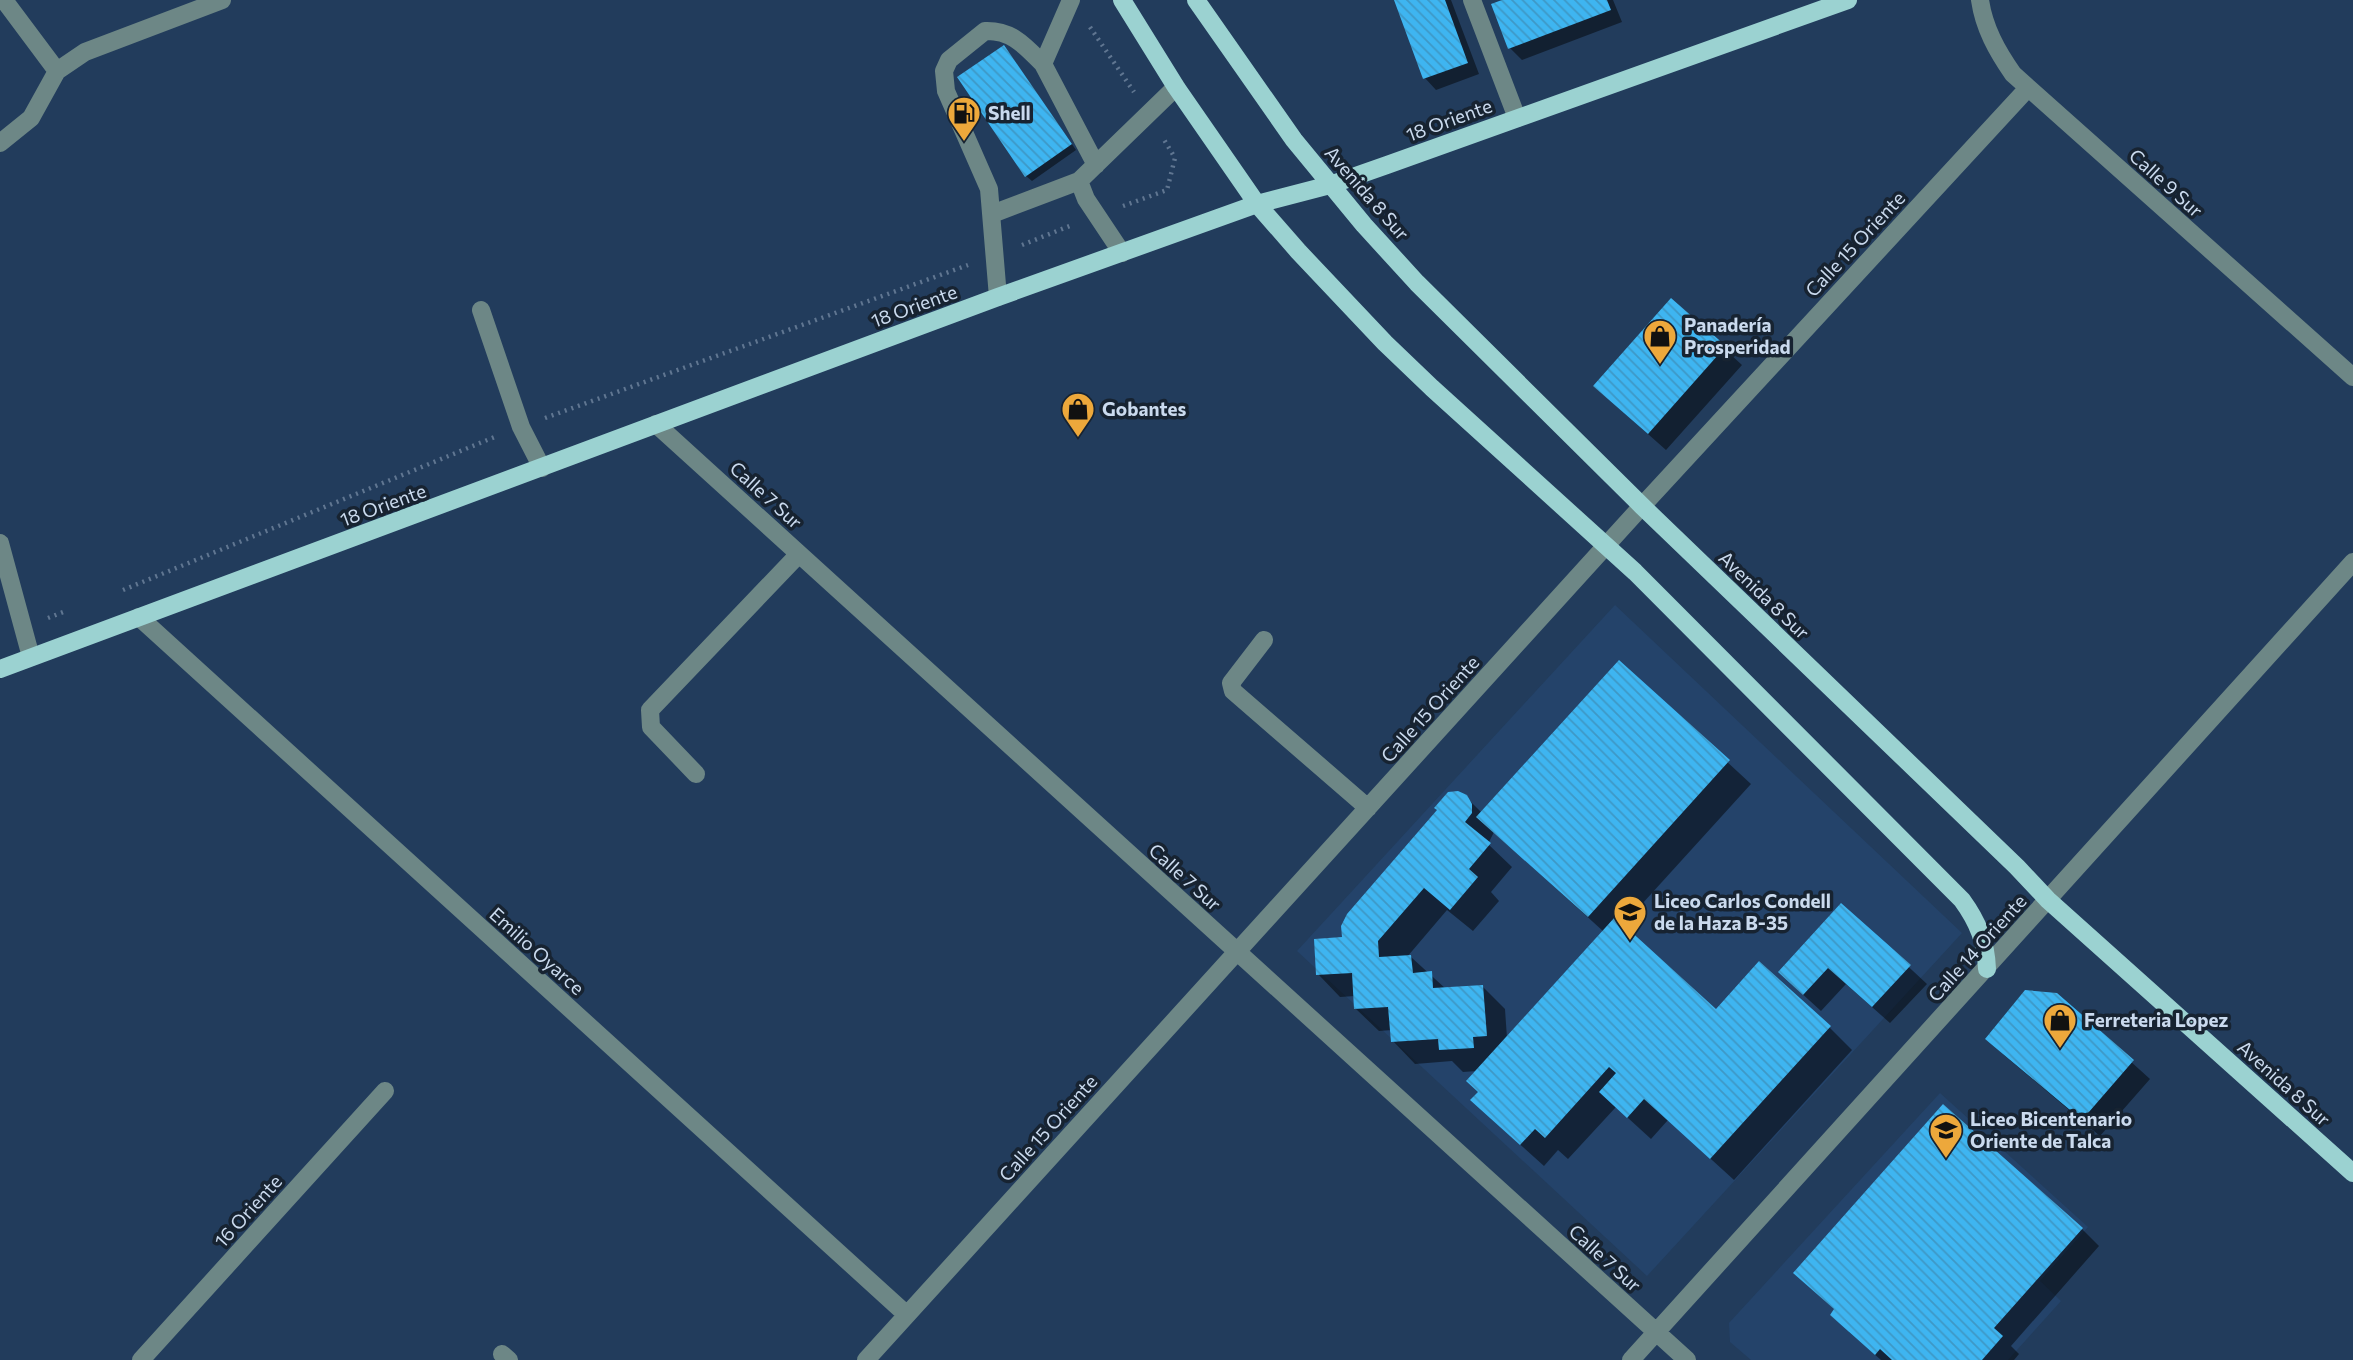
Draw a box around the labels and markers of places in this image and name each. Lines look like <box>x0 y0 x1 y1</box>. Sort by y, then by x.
fuel station icon: Shell <box>945 94 983 143</box>
place label: Shell <box>988 101 1031 124</box>
place label: Panadería Prosperidad <box>1684 313 1791 358</box>
shop icon: Panadería Prosperidad <box>1641 317 1679 366</box>
shop icon: Gobantes <box>1059 390 1097 439</box>
place label: Gobantes <box>1102 397 1186 420</box>
place label: Liceo Carlos Condell de la Haza B-35 <box>1654 889 1831 934</box>
school or university icon: Liceo Carlos Condell de la Haza B-35 <box>1611 893 1649 942</box>
shop icon: Ferreteria Lopez <box>2041 1001 2079 1050</box>
place label: Ferreteria Lopez <box>2084 1008 2228 1031</box>
place label: Liceo Bicentenario Oriente de Talca <box>1970 1107 2132 1152</box>
school or university icon: Liceo Bicentenario Oriente de Talca <box>1927 1111 1965 1160</box>

